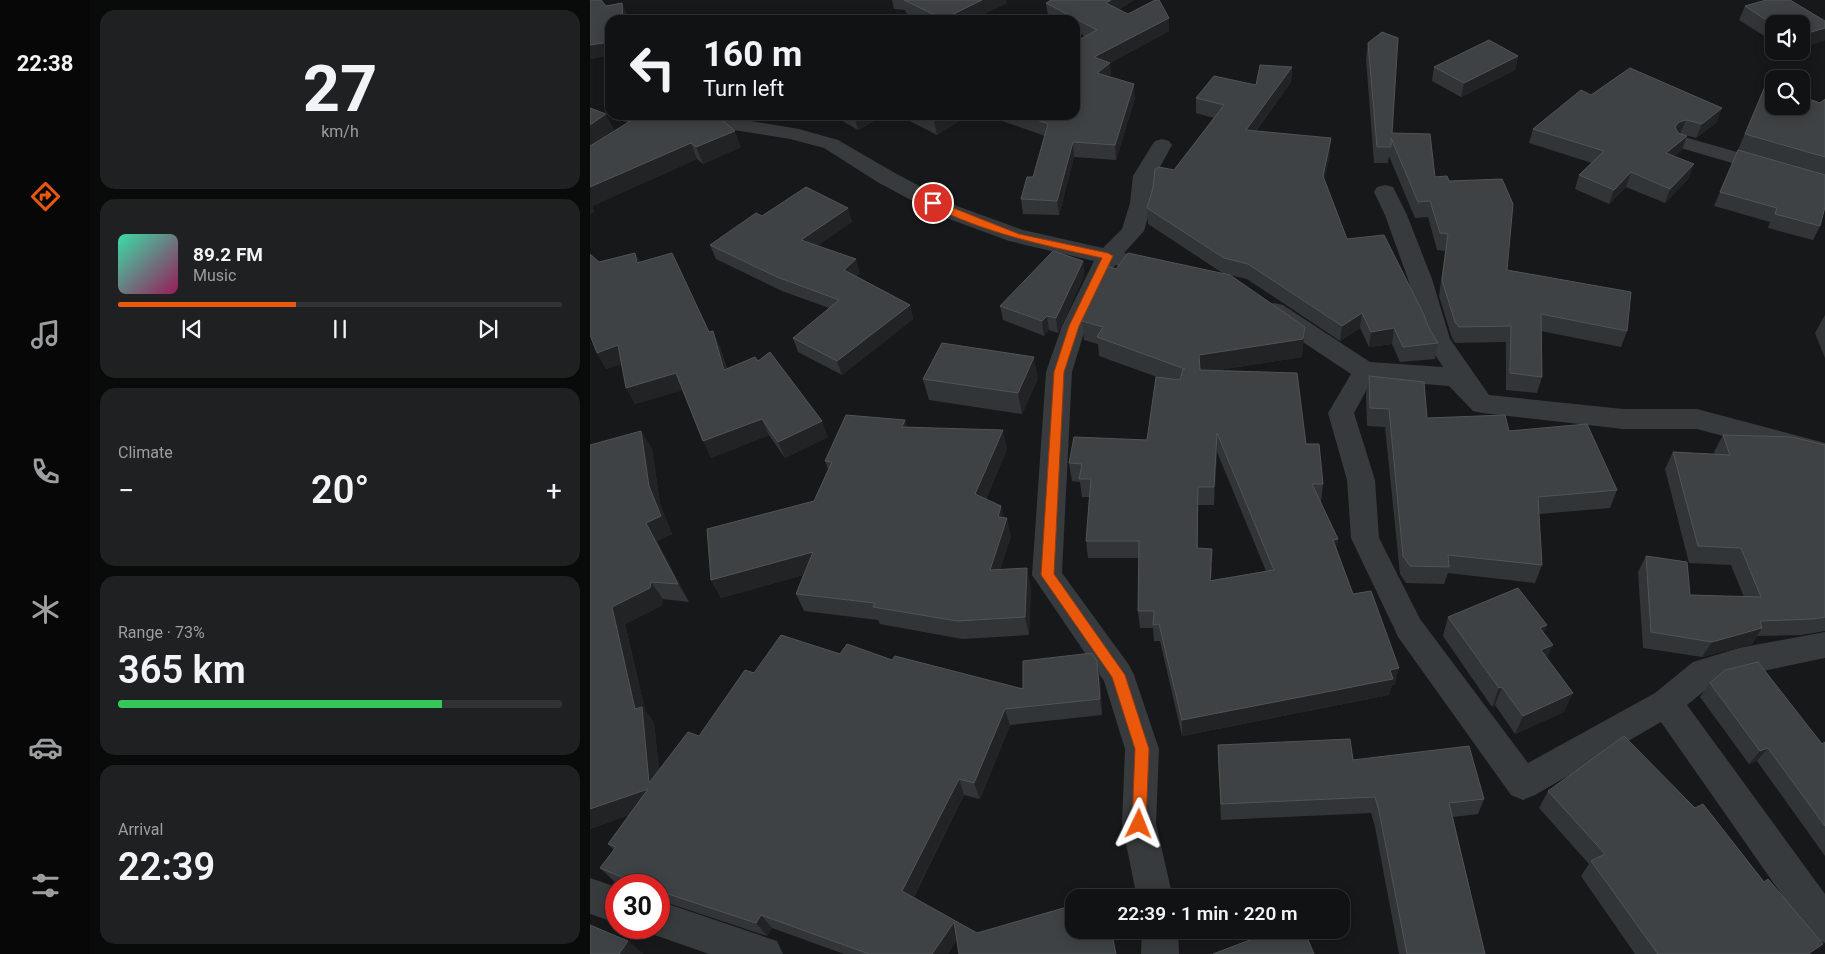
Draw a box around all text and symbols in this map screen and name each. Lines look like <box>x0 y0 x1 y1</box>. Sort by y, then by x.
map controls <box>1765 15 1810 115</box>
button: sound <box>1765 15 1810 60</box>
text: 160 m <box>703 34 802 75</box>
icon: left <box>620 35 685 100</box>
text: 22:38 <box>17 51 73 76</box>
text: 27 <box>303 51 377 127</box>
button: search <box>1765 70 1810 115</box>
text: Turn left <box>703 76 784 101</box>
text: km/h <box>321 122 359 141</box>
icon: directions <box>28 179 63 214</box>
pin <box>912 182 954 224</box>
icon: arrive <box>919 189 947 217</box>
text: 89.2 FM <box>193 243 263 266</box>
text: Music <box>193 266 236 285</box>
icon: previous <box>178 315 206 343</box>
icon: pause <box>326 315 354 343</box>
icon: next <box>474 315 502 343</box>
icon: music <box>28 317 63 352</box>
text: Climate <box>118 443 173 462</box>
icon: phone <box>28 454 63 489</box>
text: 20° <box>311 468 369 512</box>
text: − <box>118 474 134 507</box>
text: + <box>546 474 562 507</box>
icon: climate <box>28 592 63 627</box>
text: Range · 73% <box>118 623 205 642</box>
text: 365 km <box>118 648 246 692</box>
icon: car <box>28 730 63 765</box>
position arrow <box>1112 797 1164 849</box>
text: Arrival <box>118 820 163 839</box>
text: 22:39 <box>118 845 215 889</box>
icon: filters <box>28 868 63 903</box>
speed limit sign: 30 <box>605 874 670 939</box>
text: 22:39 · 1 min · 220 m <box>1117 902 1298 925</box>

